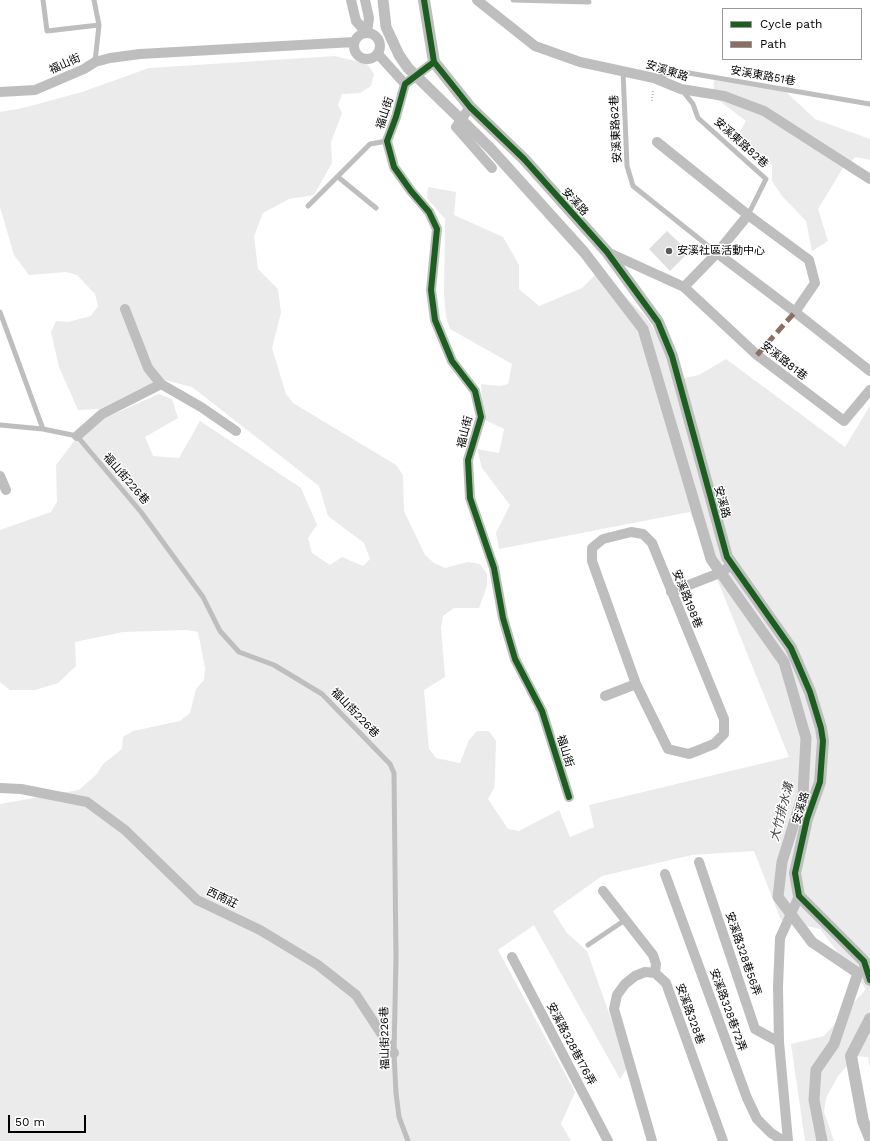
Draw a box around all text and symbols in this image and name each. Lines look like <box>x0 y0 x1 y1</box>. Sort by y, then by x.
legend <box>722 8 862 60</box>
text: Cycle path <box>760 17 822 31</box>
text: Path <box>760 37 786 51</box>
street label: 福山街 <box>47 51 83 77</box>
street label: 安溪東路 <box>644 58 690 84</box>
street label: 安溪東路51巷 <box>730 64 796 88</box>
street label: 福山街 <box>374 95 396 131</box>
street label: 安溪東路62巷 <box>608 95 624 163</box>
street label: 安溪東路82巷 <box>711 115 771 171</box>
street label: 安溪路 <box>559 185 591 219</box>
place label: 安溪社區活動中心 <box>677 244 765 258</box>
marker: 安溪社區活動中心 <box>664 246 674 256</box>
street label: 安溪路81巷 <box>758 339 810 383</box>
street label: 福山街 <box>455 414 475 450</box>
street label: 福山街226巷 <box>100 451 152 507</box>
street label: 安溪路 <box>711 484 733 520</box>
street label: 安溪路198巷 <box>669 568 705 630</box>
street label: 福山街226巷 <box>328 686 382 740</box>
street label: 福山街 <box>554 733 576 769</box>
water label: 大竹排水溝 <box>767 781 797 843</box>
street label: 安溪路 <box>790 790 812 826</box>
street label: 西南莊 <box>204 885 240 911</box>
street label: 安溪路328巷56弄 <box>722 910 764 998</box>
street label: 安溪路328巷72弄 <box>707 967 749 1053</box>
street label: 安溪路328巷 <box>673 982 707 1046</box>
street label: 安溪路328巷176弄 <box>544 1000 598 1088</box>
street label: 福山街226巷 <box>378 1006 392 1070</box>
scale bar <box>10 1107 88 1133</box>
text: 50 m <box>15 1115 45 1129</box>

